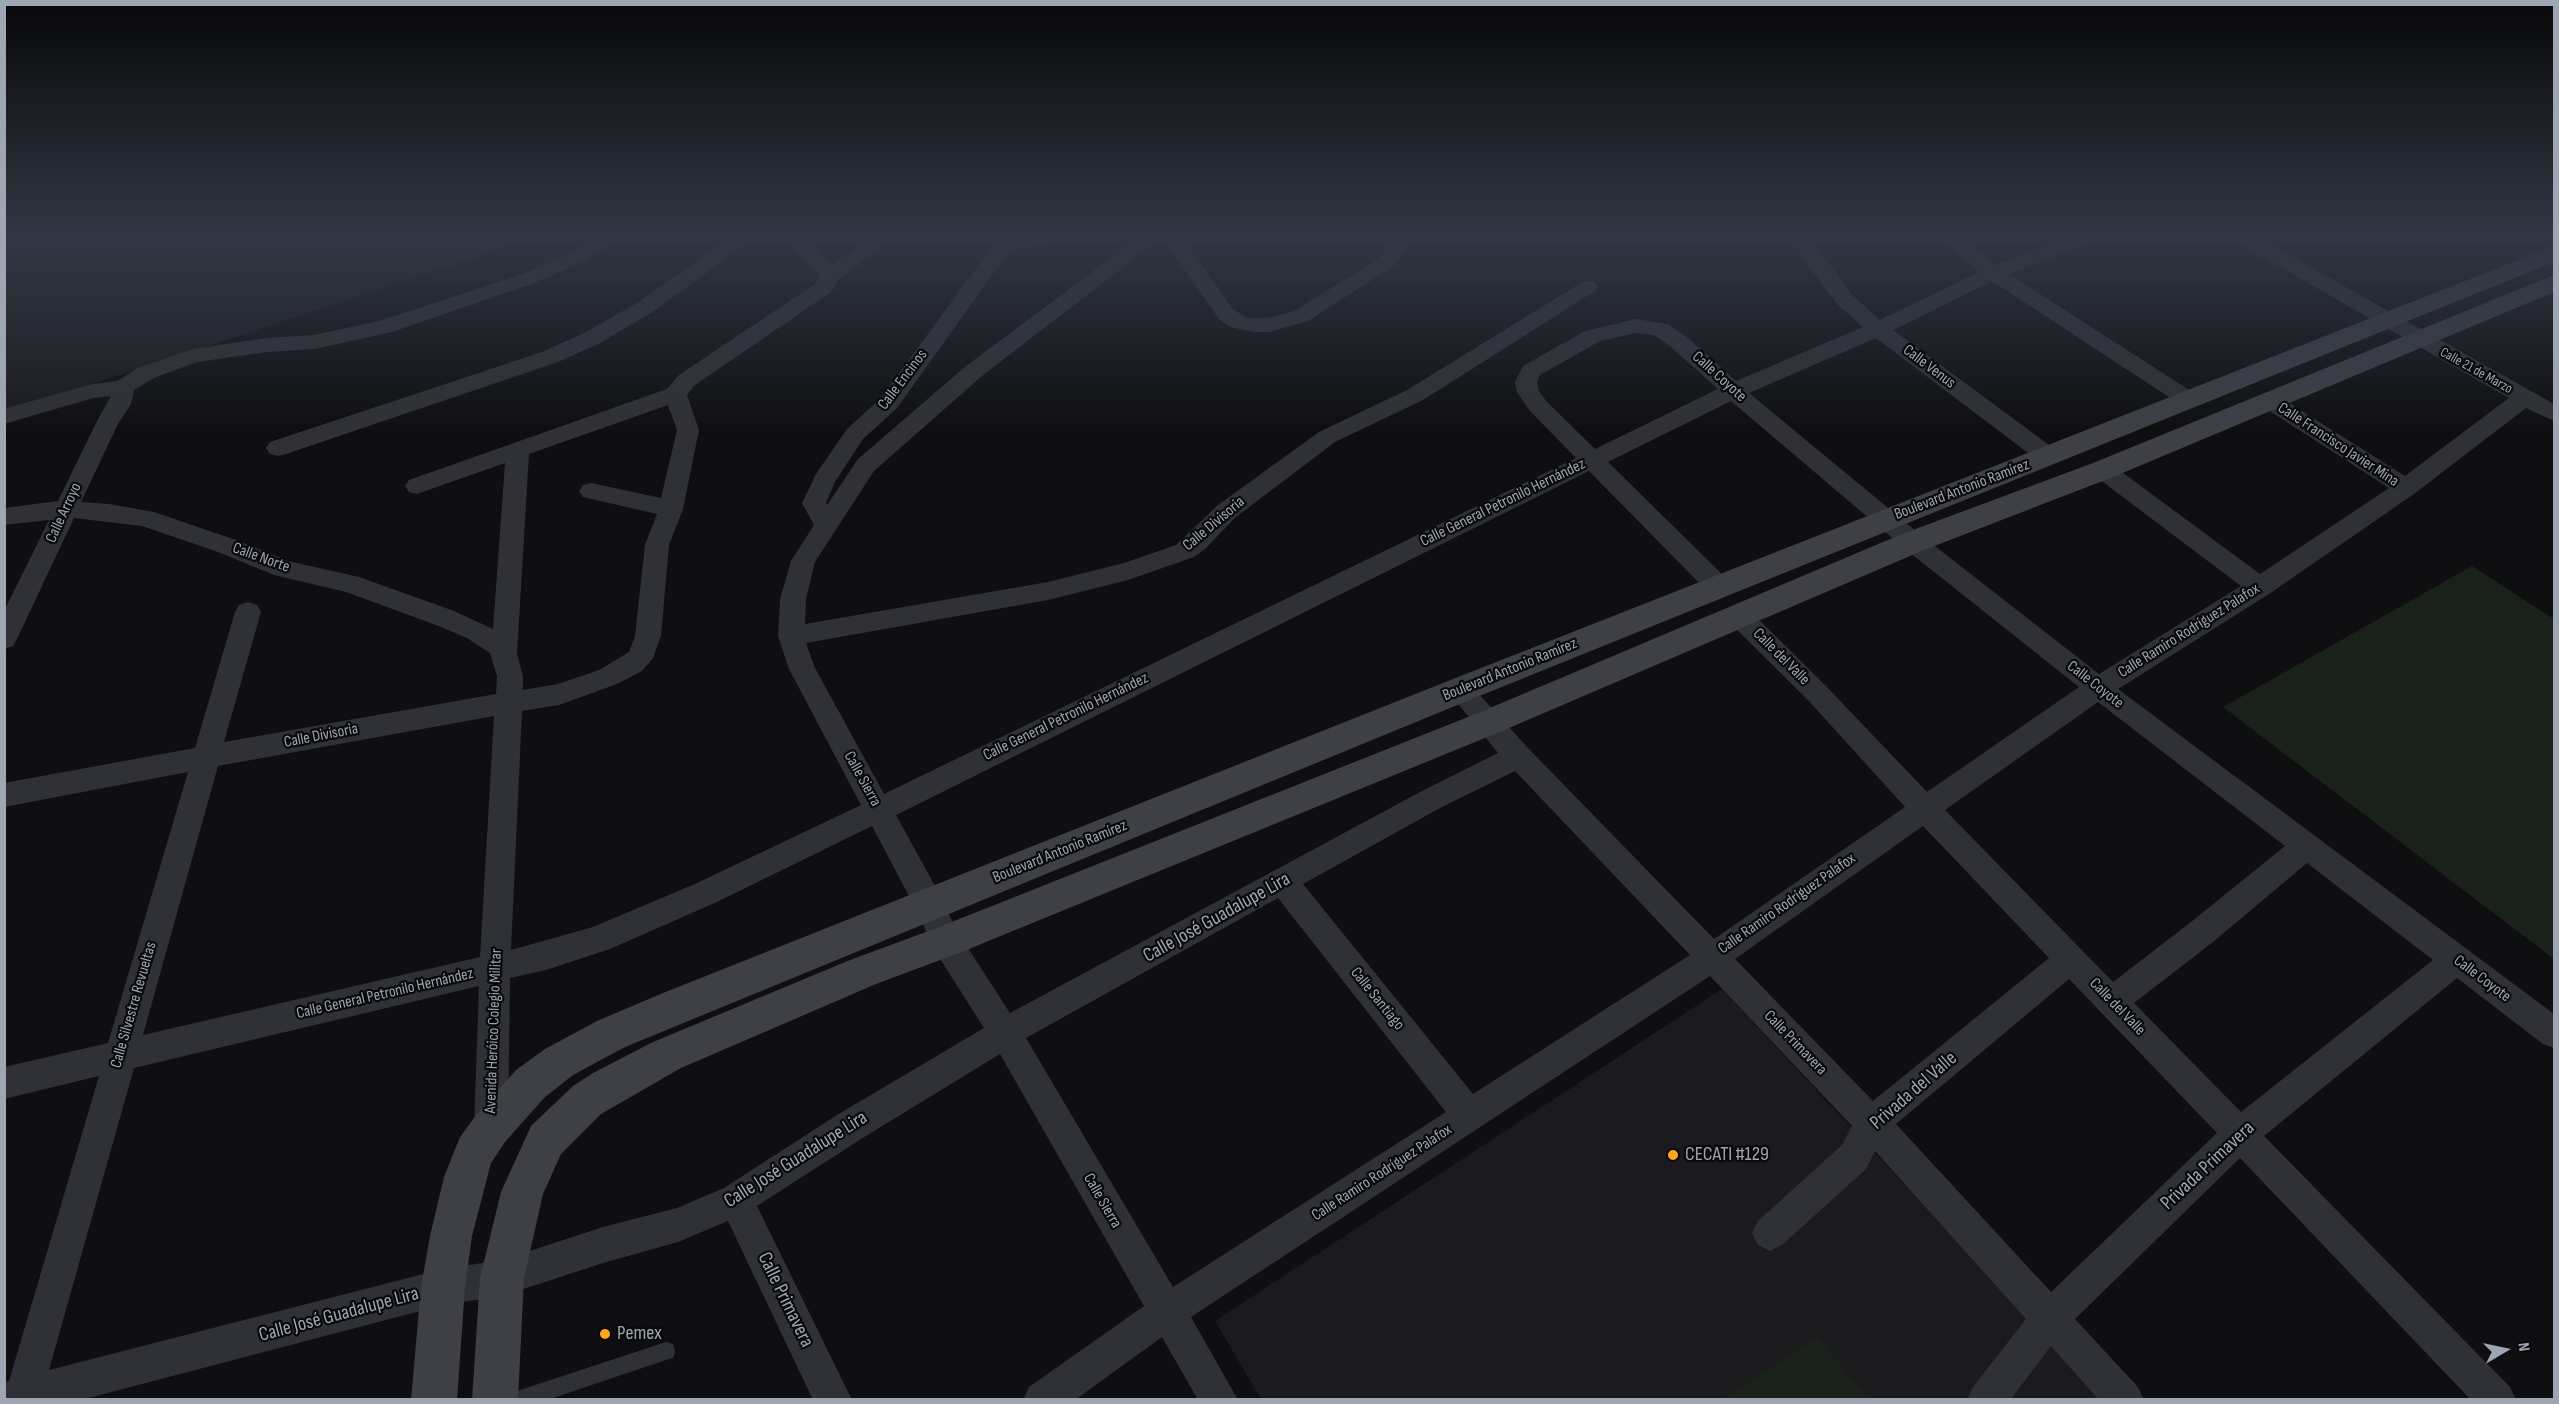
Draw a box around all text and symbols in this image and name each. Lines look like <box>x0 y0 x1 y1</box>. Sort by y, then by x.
street label: Calle Venus <box>1899 341 1959 393</box>
street label: Calle 21 de Marzo <box>2437 344 2515 398</box>
street label: Calle Encinos <box>874 346 932 414</box>
street label: Calle Coyote <box>1688 348 1750 406</box>
street label: Calle Francisco Javier Mina <box>2274 399 2402 491</box>
street label: Calle General Petronilo Hernández <box>1417 455 1589 551</box>
street label: Boulevard Antonio Ramírez <box>1892 455 2032 525</box>
street label: Calle Arroyo <box>42 480 86 546</box>
street label: Calle Divisoria <box>1179 493 1249 555</box>
street label: Calle Norte <box>230 539 292 577</box>
street label: Calle Ramiro Rodríguez Palafox <box>2115 580 2263 682</box>
street label: Calle del Valle <box>1749 625 1813 689</box>
street label: Boulevard Antonio Ramírez <box>1440 634 1580 706</box>
street label: Calle Coyote <box>2063 657 2127 713</box>
street label: Calle General Petronilo Hernández <box>980 669 1152 765</box>
street label: Calle Divisoria <box>283 719 359 753</box>
street label: Calle Sierra <box>839 748 885 810</box>
street label: Boulevard Antonio Ramírez <box>990 816 1130 888</box>
street label: Calle Ramiro Rodríguez Palafox <box>1715 849 1859 959</box>
street label: Calle José Guadalupe Lira <box>1139 868 1295 968</box>
street label: Calle Silvestre Revueltas <box>107 940 161 1070</box>
street label: Avenida Heróico Colegio Militar <box>482 948 506 1114</box>
street label: Calle Coyote <box>2450 951 2514 1007</box>
street label: Calle General Petronilo Hernández <box>295 964 475 1024</box>
street label: Calle Santiago <box>1346 964 1408 1034</box>
street label: Calle del Valle <box>2085 974 2149 1040</box>
street label: Calle Primavera <box>1760 1007 1830 1079</box>
street label: Privada del Valle <box>1866 1047 1962 1135</box>
street label: Calle José Guadalupe Lira <box>720 1106 872 1214</box>
street label: Privada Primavera <box>2156 1117 2260 1215</box>
street label: Calle Ramiro Rodríguez Palafox <box>1308 1121 1456 1225</box>
place label: CECATI #129 <box>1685 1143 1769 1167</box>
marker: CECATI #129 <box>1666 1148 1680 1162</box>
street label: Calle Sierra <box>1079 1170 1125 1232</box>
street label: Calle Primavera <box>752 1249 818 1351</box>
street label: Calle José Guadalupe Lira <box>256 1282 422 1348</box>
north arrow <box>2475 1320 2535 1380</box>
place label: Pemex <box>617 1322 662 1346</box>
marker: Pemex <box>598 1327 612 1341</box>
text: N <box>2513 1341 2533 1353</box>

